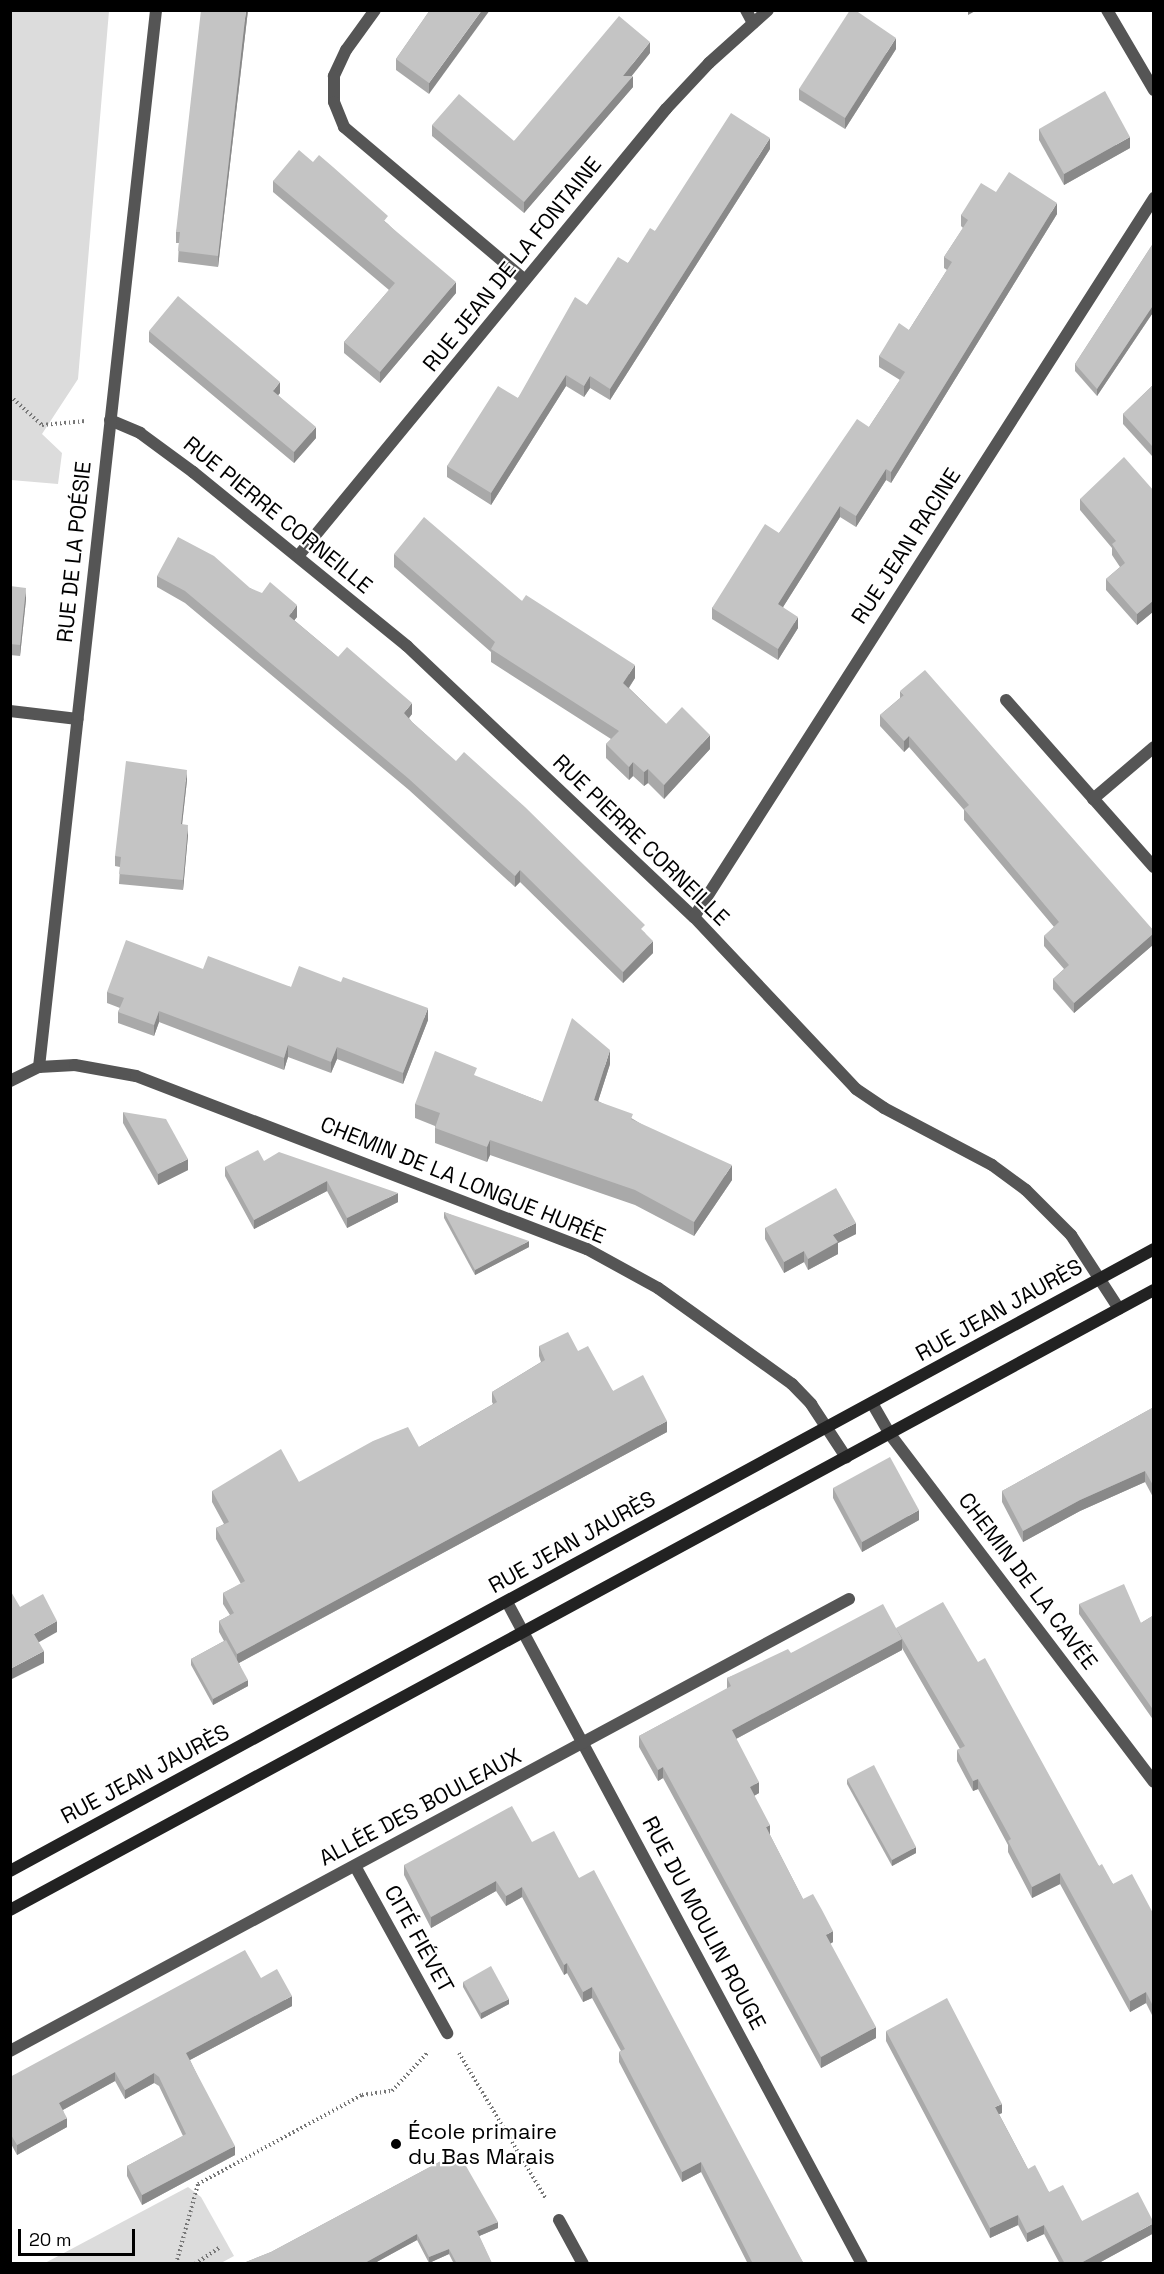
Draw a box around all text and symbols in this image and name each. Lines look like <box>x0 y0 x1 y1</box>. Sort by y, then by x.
street label: RUE JEAN DE LA FONTAINE <box>417 151 607 377</box>
street label: RUE PIERRE CORNEILLE <box>178 431 378 599</box>
street label: RUE DE LA POÉSIE <box>51 460 97 644</box>
street label: RUE JEAN RACINE <box>846 463 966 629</box>
street label: RUE PIERRE CORNEILLE <box>547 749 735 931</box>
street label: CHEMIN DE LA LONGUE HURÉE <box>316 1111 610 1249</box>
street label: RUE JEAN JAURÈS <box>911 1253 1087 1367</box>
street label: RUE JEAN JAURÈS <box>484 1485 660 1599</box>
street label: CHEMIN DE LA CAVÉE <box>953 1487 1103 1675</box>
street label: RUE JEAN JAURÈS <box>56 1719 234 1829</box>
street label: ALLÉE DES BOULEAUX <box>314 1743 526 1871</box>
street label: RUE DU MOULIN ROUGE <box>637 1812 771 2034</box>
street label: CITÉ FIÉVET <box>379 1881 459 1997</box>
place label: École primaire du Bas Marais <box>408 2118 557 2170</box>
marker: École primaire du Bas Marais <box>389 2137 403 2151</box>
scale bar <box>21 2217 138 2255</box>
text: 20 m <box>29 2228 72 2251</box>

